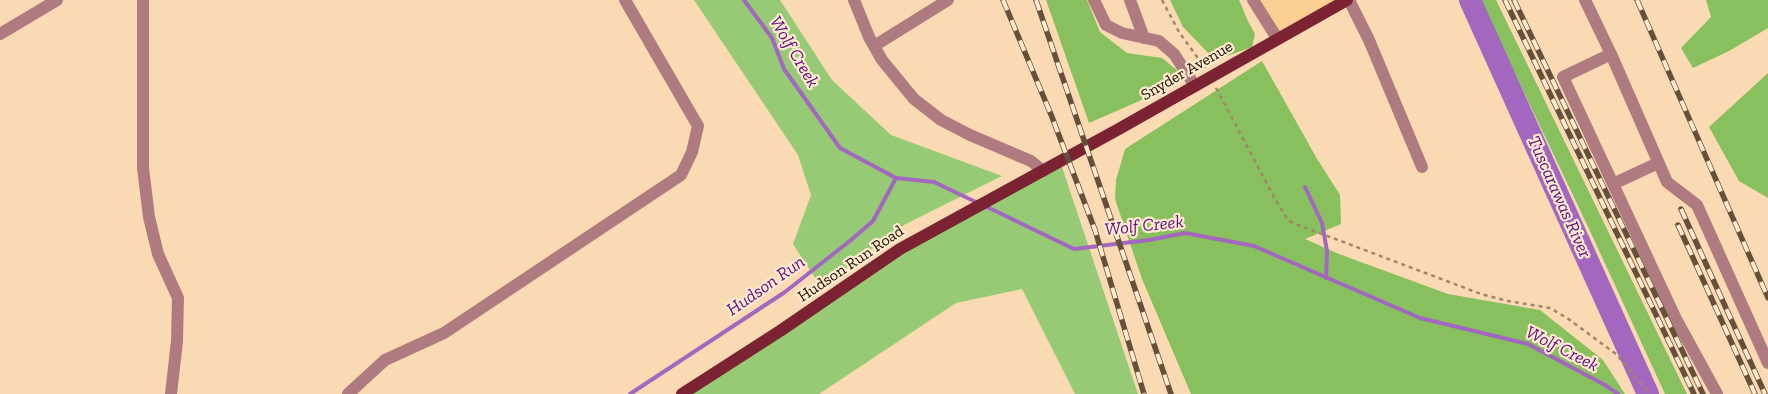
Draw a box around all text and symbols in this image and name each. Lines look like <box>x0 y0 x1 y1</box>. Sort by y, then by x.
water label: Wolf Creek <box>764 13 824 91</box>
street label: Snyder Avenue <box>1138 37 1236 105</box>
water label: Tuscarawas River <box>1522 133 1596 261</box>
water label: Wolf Creek <box>1104 211 1184 241</box>
street label: Hudson Run Road <box>794 221 908 307</box>
water label: Hudson Run <box>723 251 809 321</box>
water label: Wolf Creek <box>1522 321 1602 377</box>

